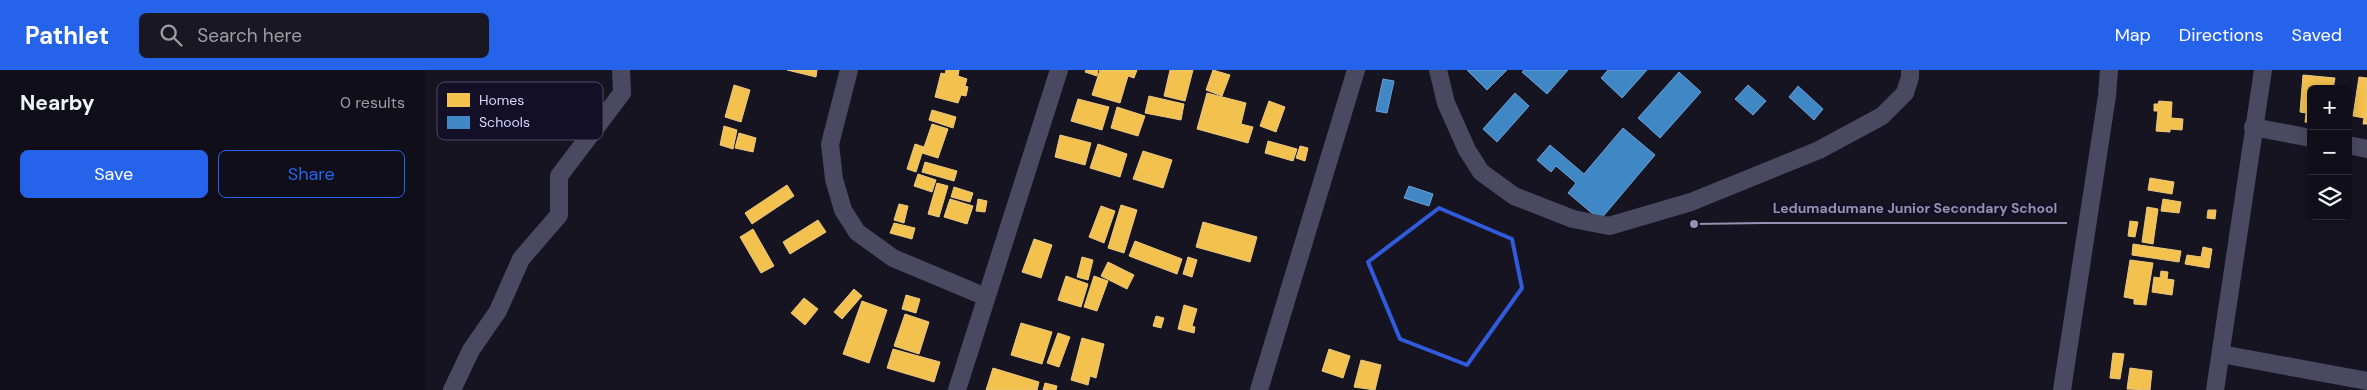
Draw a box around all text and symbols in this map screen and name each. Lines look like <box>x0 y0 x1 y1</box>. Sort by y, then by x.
search box <box>139 13 489 58</box>
text: Pathlet <box>25 20 109 51</box>
icon: search <box>157 21 185 49</box>
text: Search here <box>197 23 302 48</box>
text: Map <box>2115 23 2151 47</box>
text: Directions <box>2179 23 2264 47</box>
text: Saved <box>2292 23 2342 47</box>
legend <box>437 82 603 140</box>
map controls <box>2307 85 2352 220</box>
button: + <box>2307 85 2352 130</box>
text: Nearby <box>20 89 94 117</box>
text: Homes <box>479 91 524 109</box>
text: 0 results <box>340 92 405 113</box>
text: Schools <box>479 113 530 131</box>
button: − <box>2307 130 2352 175</box>
button: Save <box>20 150 208 198</box>
button: Share <box>218 150 405 198</box>
button: layers <box>2307 175 2352 220</box>
callout: Ledumadumane Junior Secondary School <box>1762 194 2067 223</box>
text: Ledumadumane Junior Secondary School <box>1773 199 2057 217</box>

